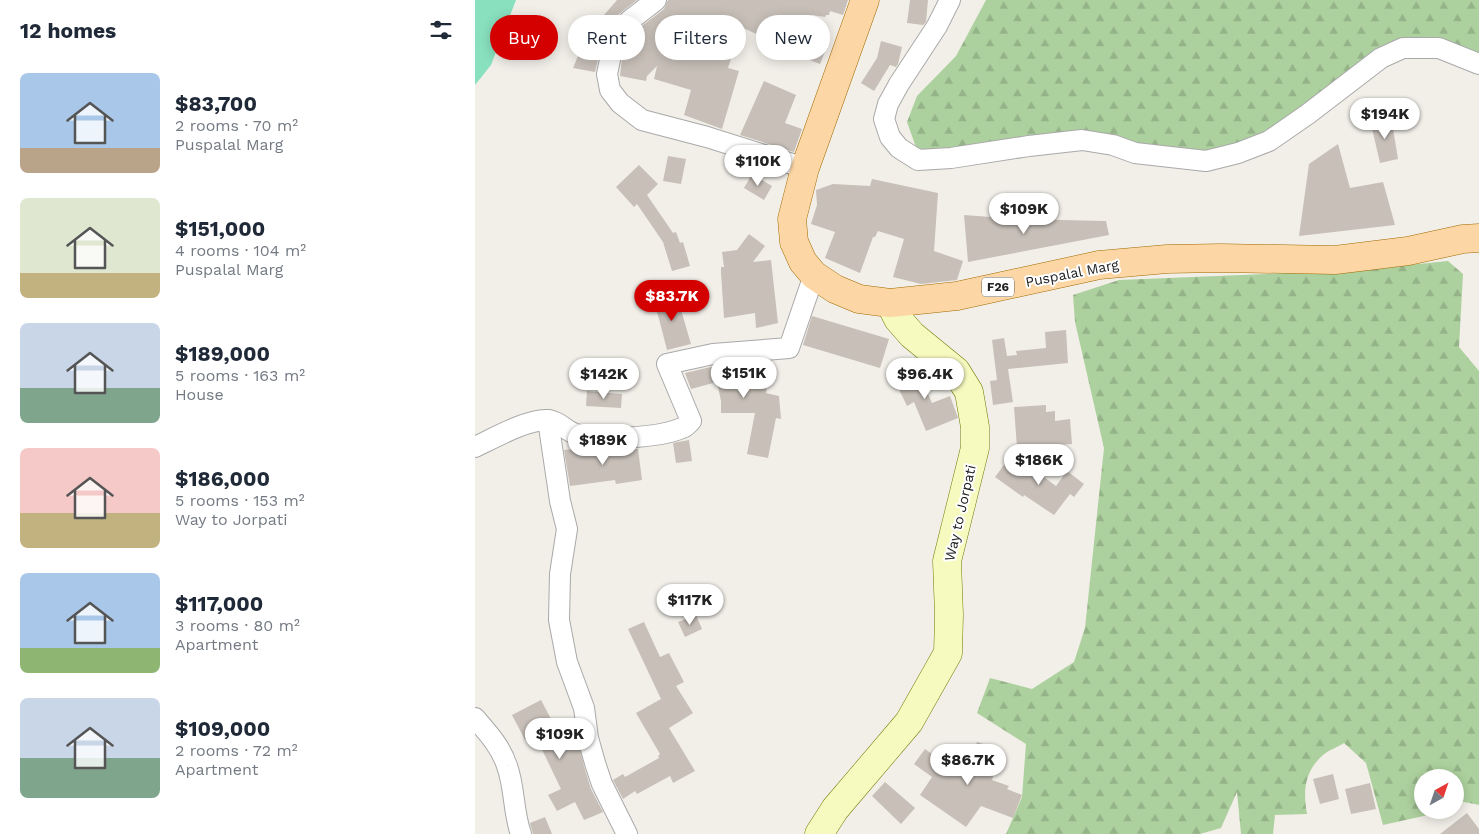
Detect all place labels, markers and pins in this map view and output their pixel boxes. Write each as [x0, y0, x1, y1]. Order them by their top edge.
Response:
pin: $194K [1350, 98, 1420, 140]
pin: $110K [723, 144, 793, 187]
pin: $109K [989, 192, 1059, 235]
pin: $83.7K [631, 280, 713, 322]
pin: $151K [709, 356, 779, 399]
pin: $142K [569, 358, 639, 400]
pin: $96.4K [884, 358, 966, 400]
pin: $189K [568, 424, 638, 466]
pin: $186K [1004, 444, 1074, 486]
pin: $117K [655, 584, 725, 626]
pin: $109K [525, 718, 595, 760]
pin: $86.7K [927, 744, 1009, 786]

